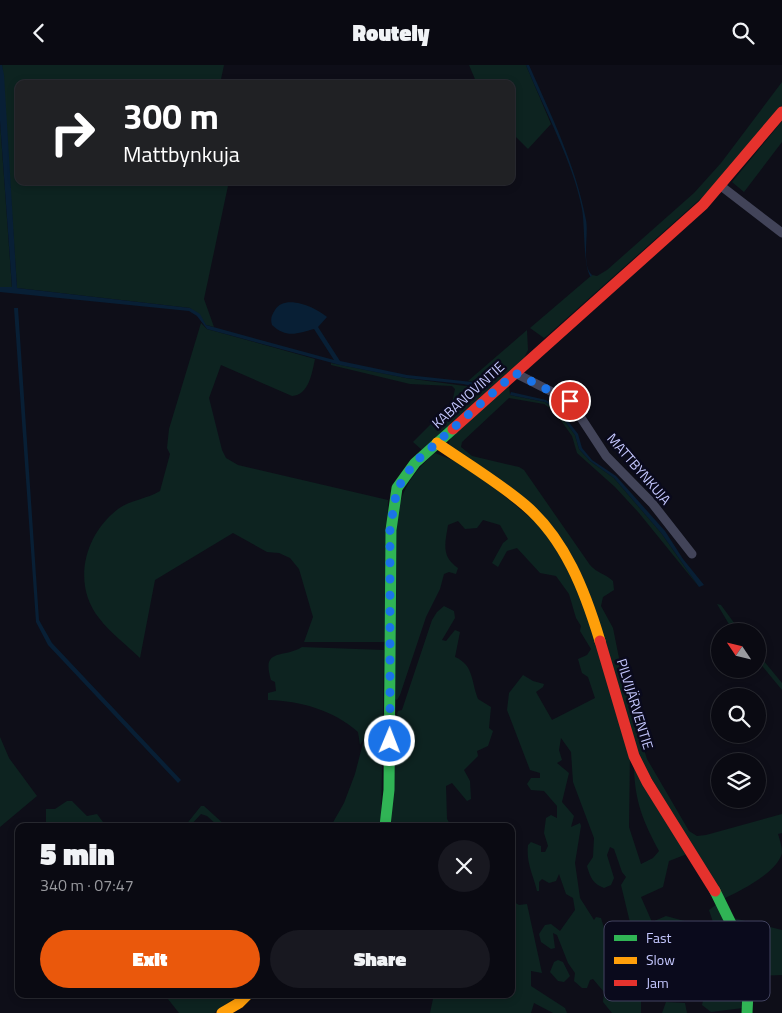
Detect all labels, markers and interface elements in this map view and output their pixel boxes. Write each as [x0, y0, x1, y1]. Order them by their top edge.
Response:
text: Routely [352, 16, 430, 50]
icon: back [25, 19, 53, 47]
icon: search [729, 19, 757, 47]
text: 300 m [123, 89, 219, 143]
icon: right [40, 100, 105, 165]
text: Mattbynkuja [123, 137, 240, 171]
street label: KABANOVINTIE [427, 356, 509, 433]
pin [549, 380, 591, 422]
icon: arrive [556, 387, 584, 415]
street label: MATTBYNKUJA [602, 428, 677, 509]
north arrow [711, 623, 766, 677]
map controls [711, 623, 766, 808]
street label: PILVIJÄRVENTIE [612, 656, 659, 752]
button: search [711, 688, 766, 743]
position arrow [363, 714, 415, 766]
button: layers [711, 753, 766, 808]
text: 5 min [40, 831, 115, 877]
button: close [438, 840, 490, 892]
text: 340 m · 07:47 [40, 873, 134, 897]
legend [604, 921, 770, 1001]
text: Fast [646, 927, 671, 948]
button: Exit [40, 930, 260, 988]
button: Share [270, 930, 490, 988]
text: Slow [646, 949, 675, 970]
text: Jam [646, 972, 669, 993]

